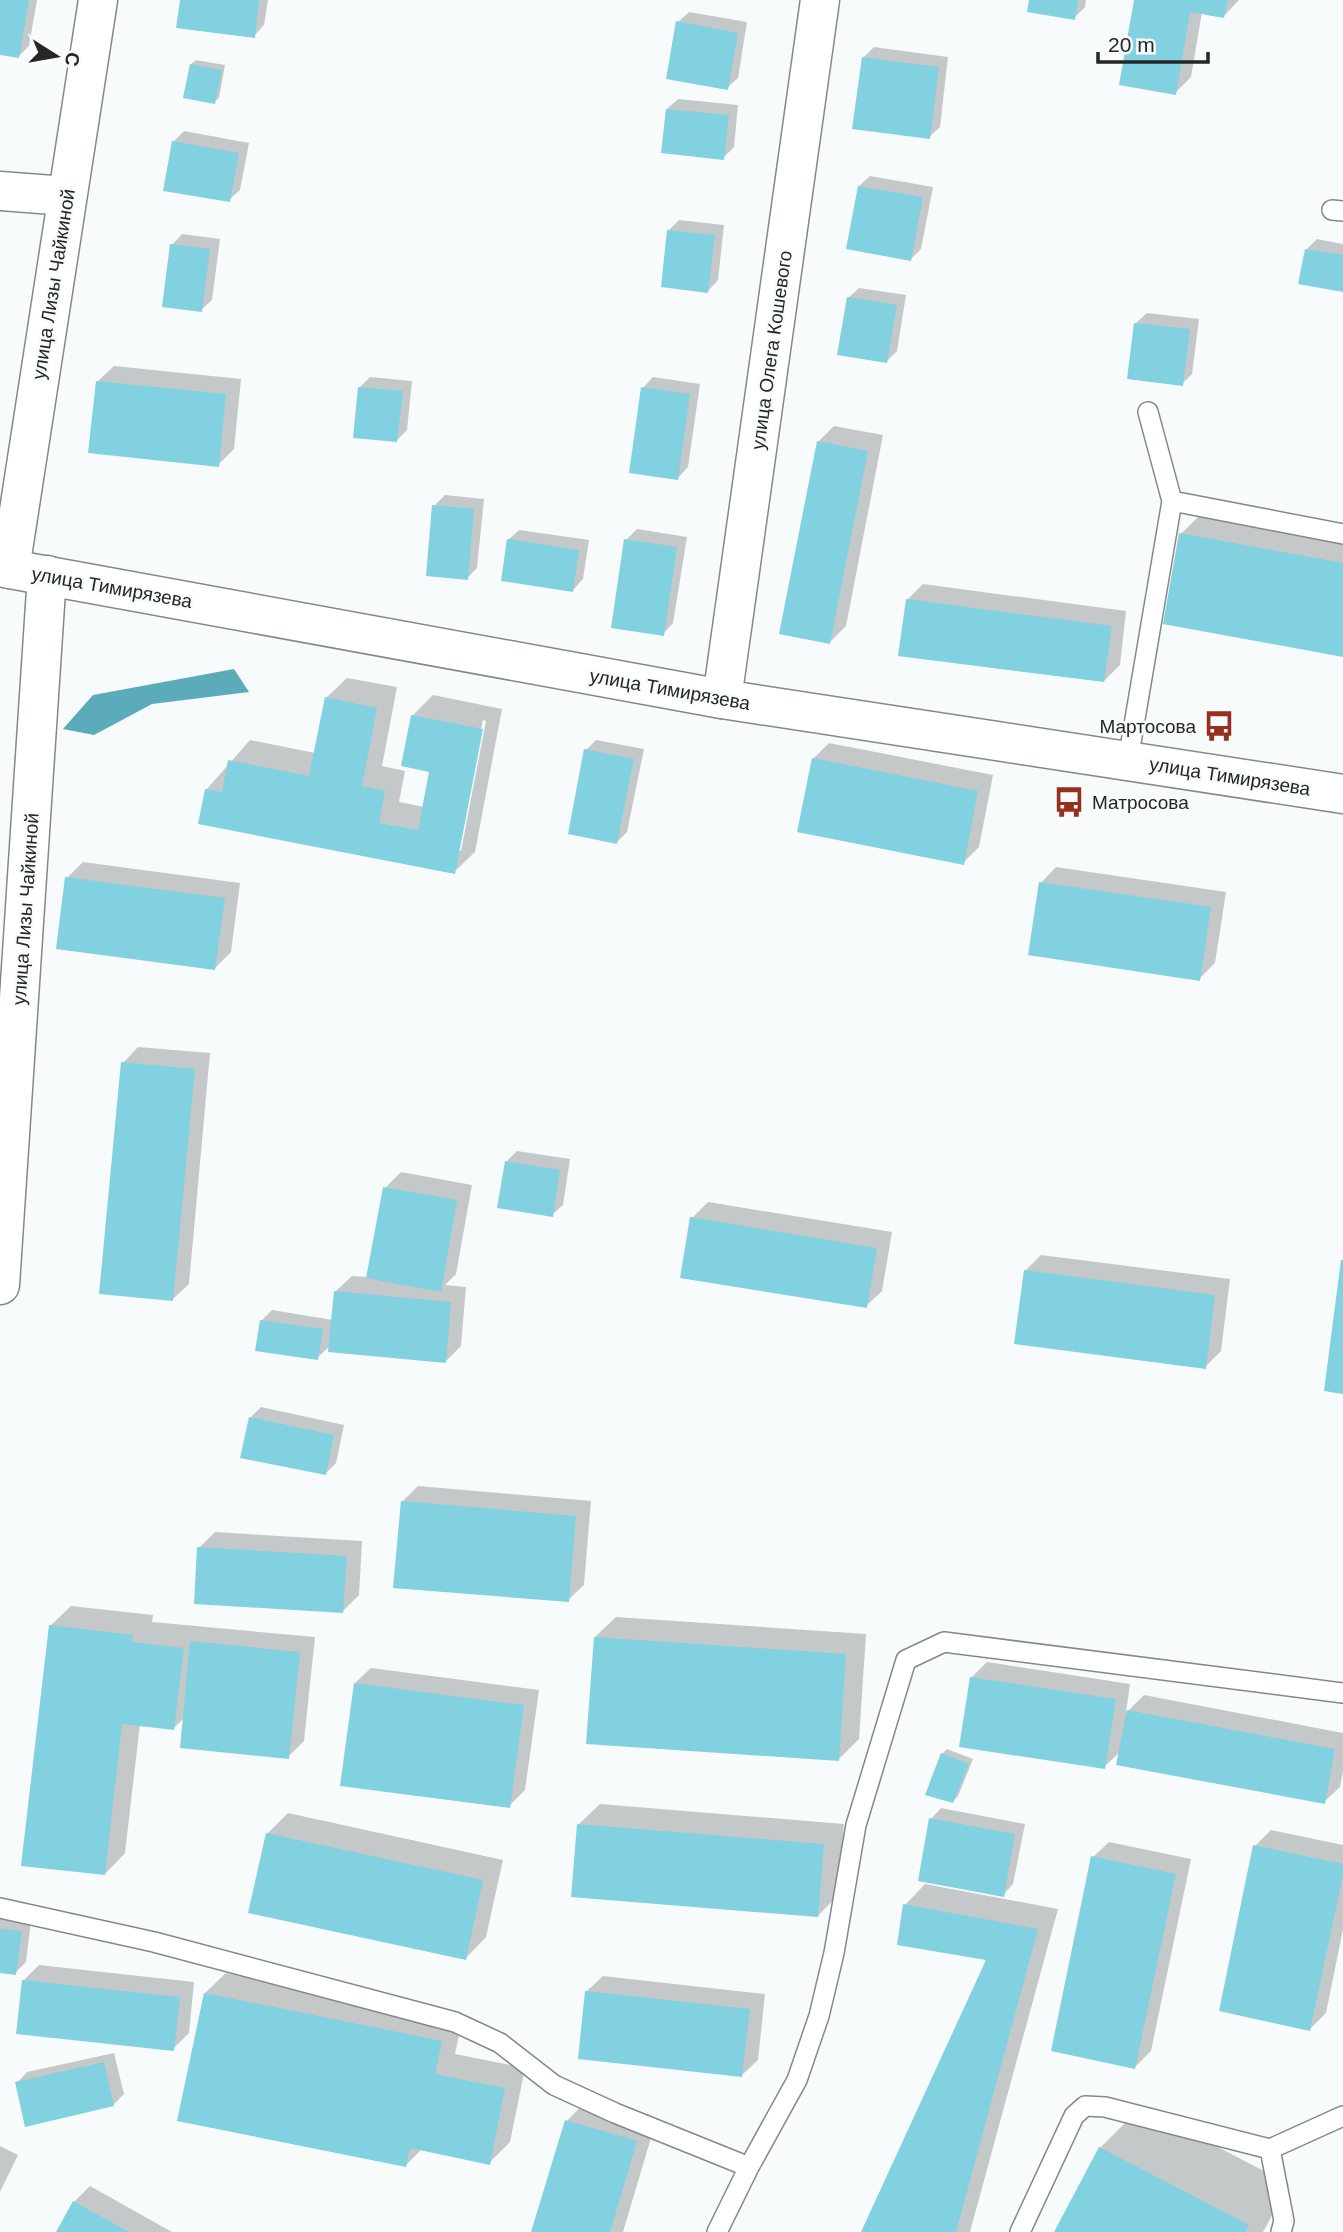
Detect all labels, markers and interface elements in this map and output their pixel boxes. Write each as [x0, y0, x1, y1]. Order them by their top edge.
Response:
north arrow [21, 21, 91, 91]
scale bar [1098, 21, 1208, 65]
text: 20 m [1108, 33, 1155, 56]
text: С [61, 50, 84, 68]
street label: улица Лизы Чайкиной [28, 187, 79, 381]
street label: улица Олега Кошевого [747, 249, 796, 451]
street label: улица Тимирязева [30, 563, 194, 612]
street label: улица Тимирязева [588, 665, 752, 714]
bus stop icon: Мартосова [1202, 709, 1236, 743]
place label: Мартосова [1099, 716, 1196, 737]
street label: улица Тимирязева [1148, 753, 1312, 800]
bus stop icon: Матросова [1052, 785, 1086, 819]
place label: Матросова [1092, 792, 1189, 813]
street label: улица Лизы Чайкиной [8, 812, 43, 1006]

